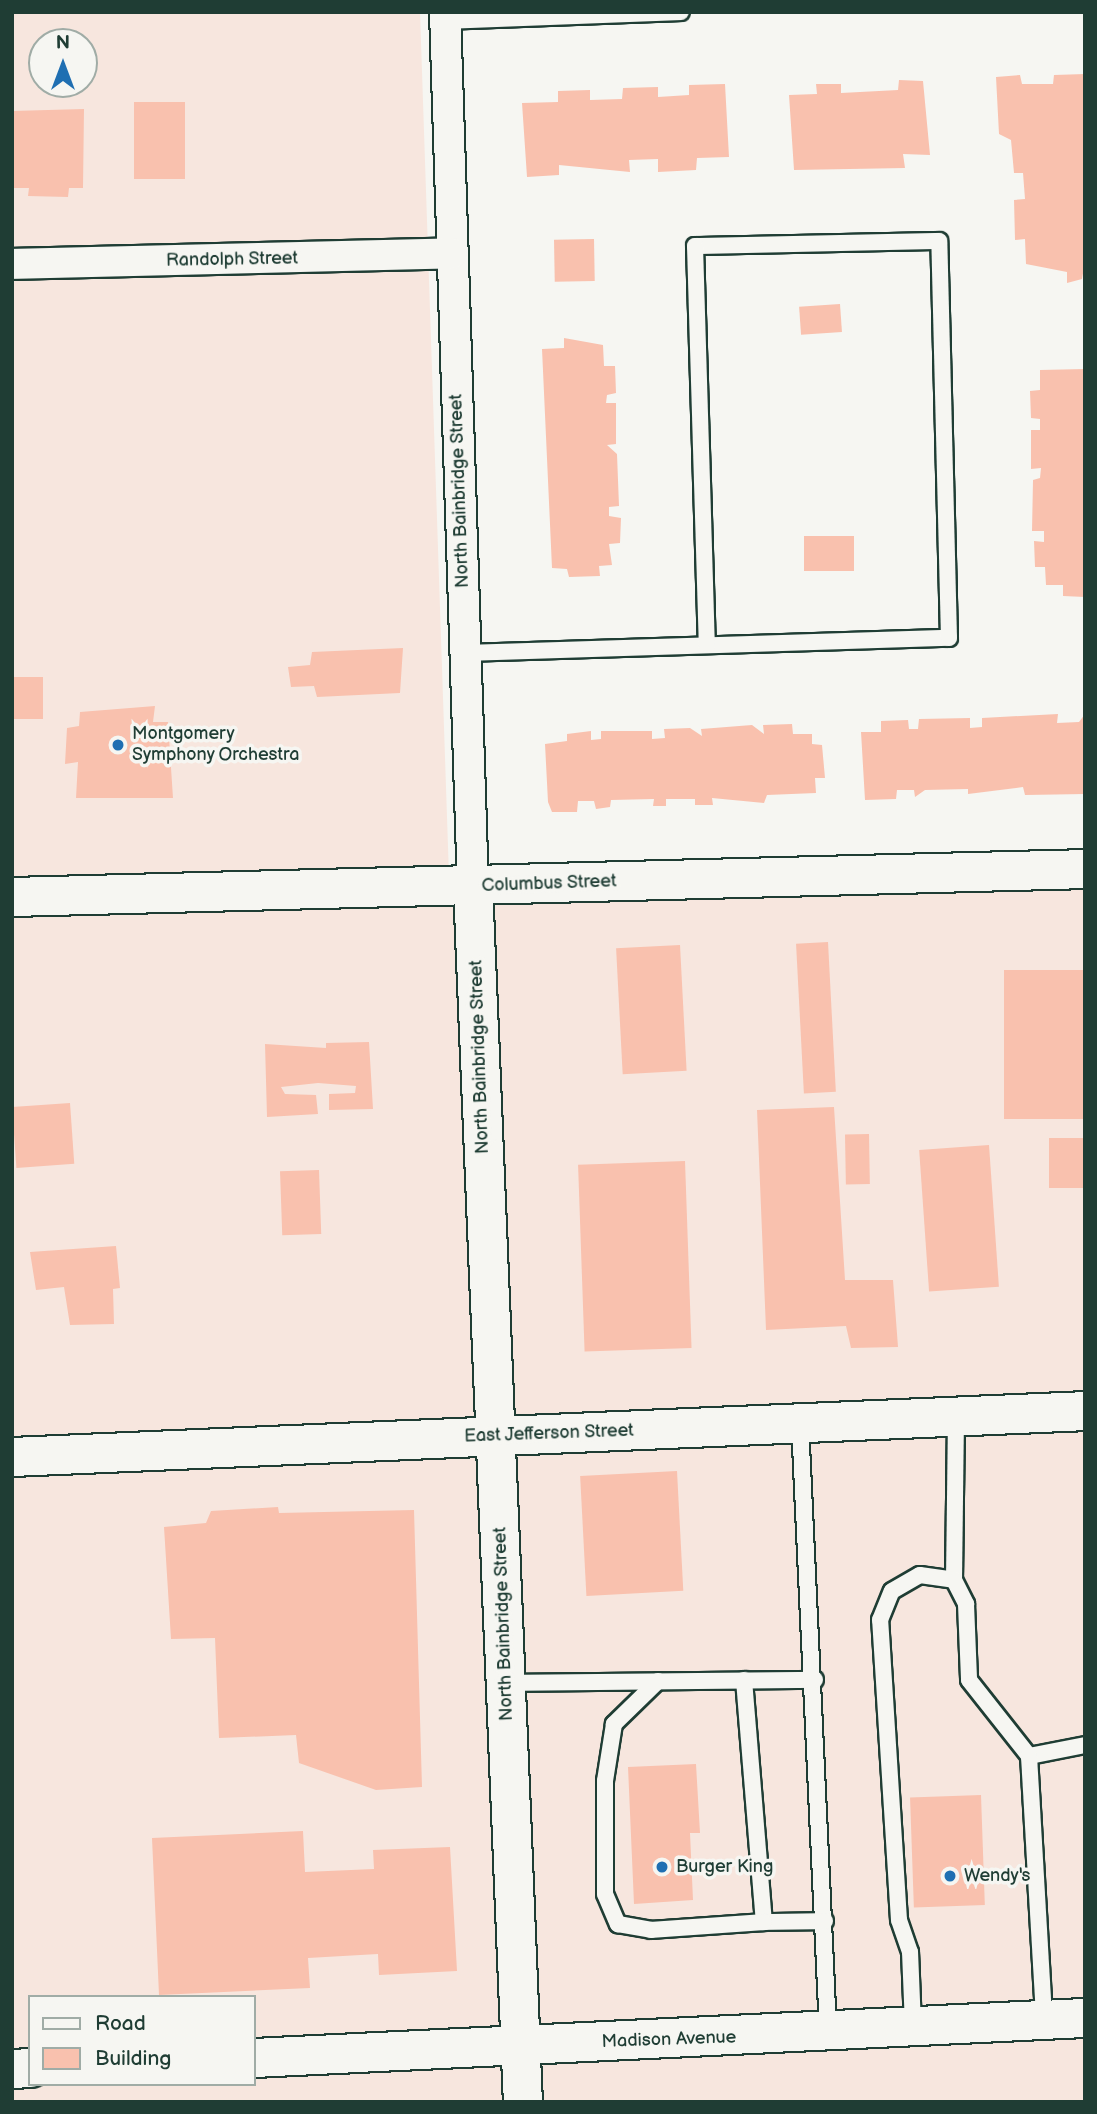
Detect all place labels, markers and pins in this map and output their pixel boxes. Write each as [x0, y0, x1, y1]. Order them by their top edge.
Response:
place label: Montgomery Symphony Orchestra [132, 724, 300, 766]
marker: Montgomery Symphony Orchestra [110, 737, 126, 753]
place label: Burger King [676, 1856, 773, 1878]
marker: Burger King [654, 1859, 670, 1875]
place label: Wendy's [964, 1865, 1030, 1887]
marker: Wendy's [942, 1868, 958, 1884]

